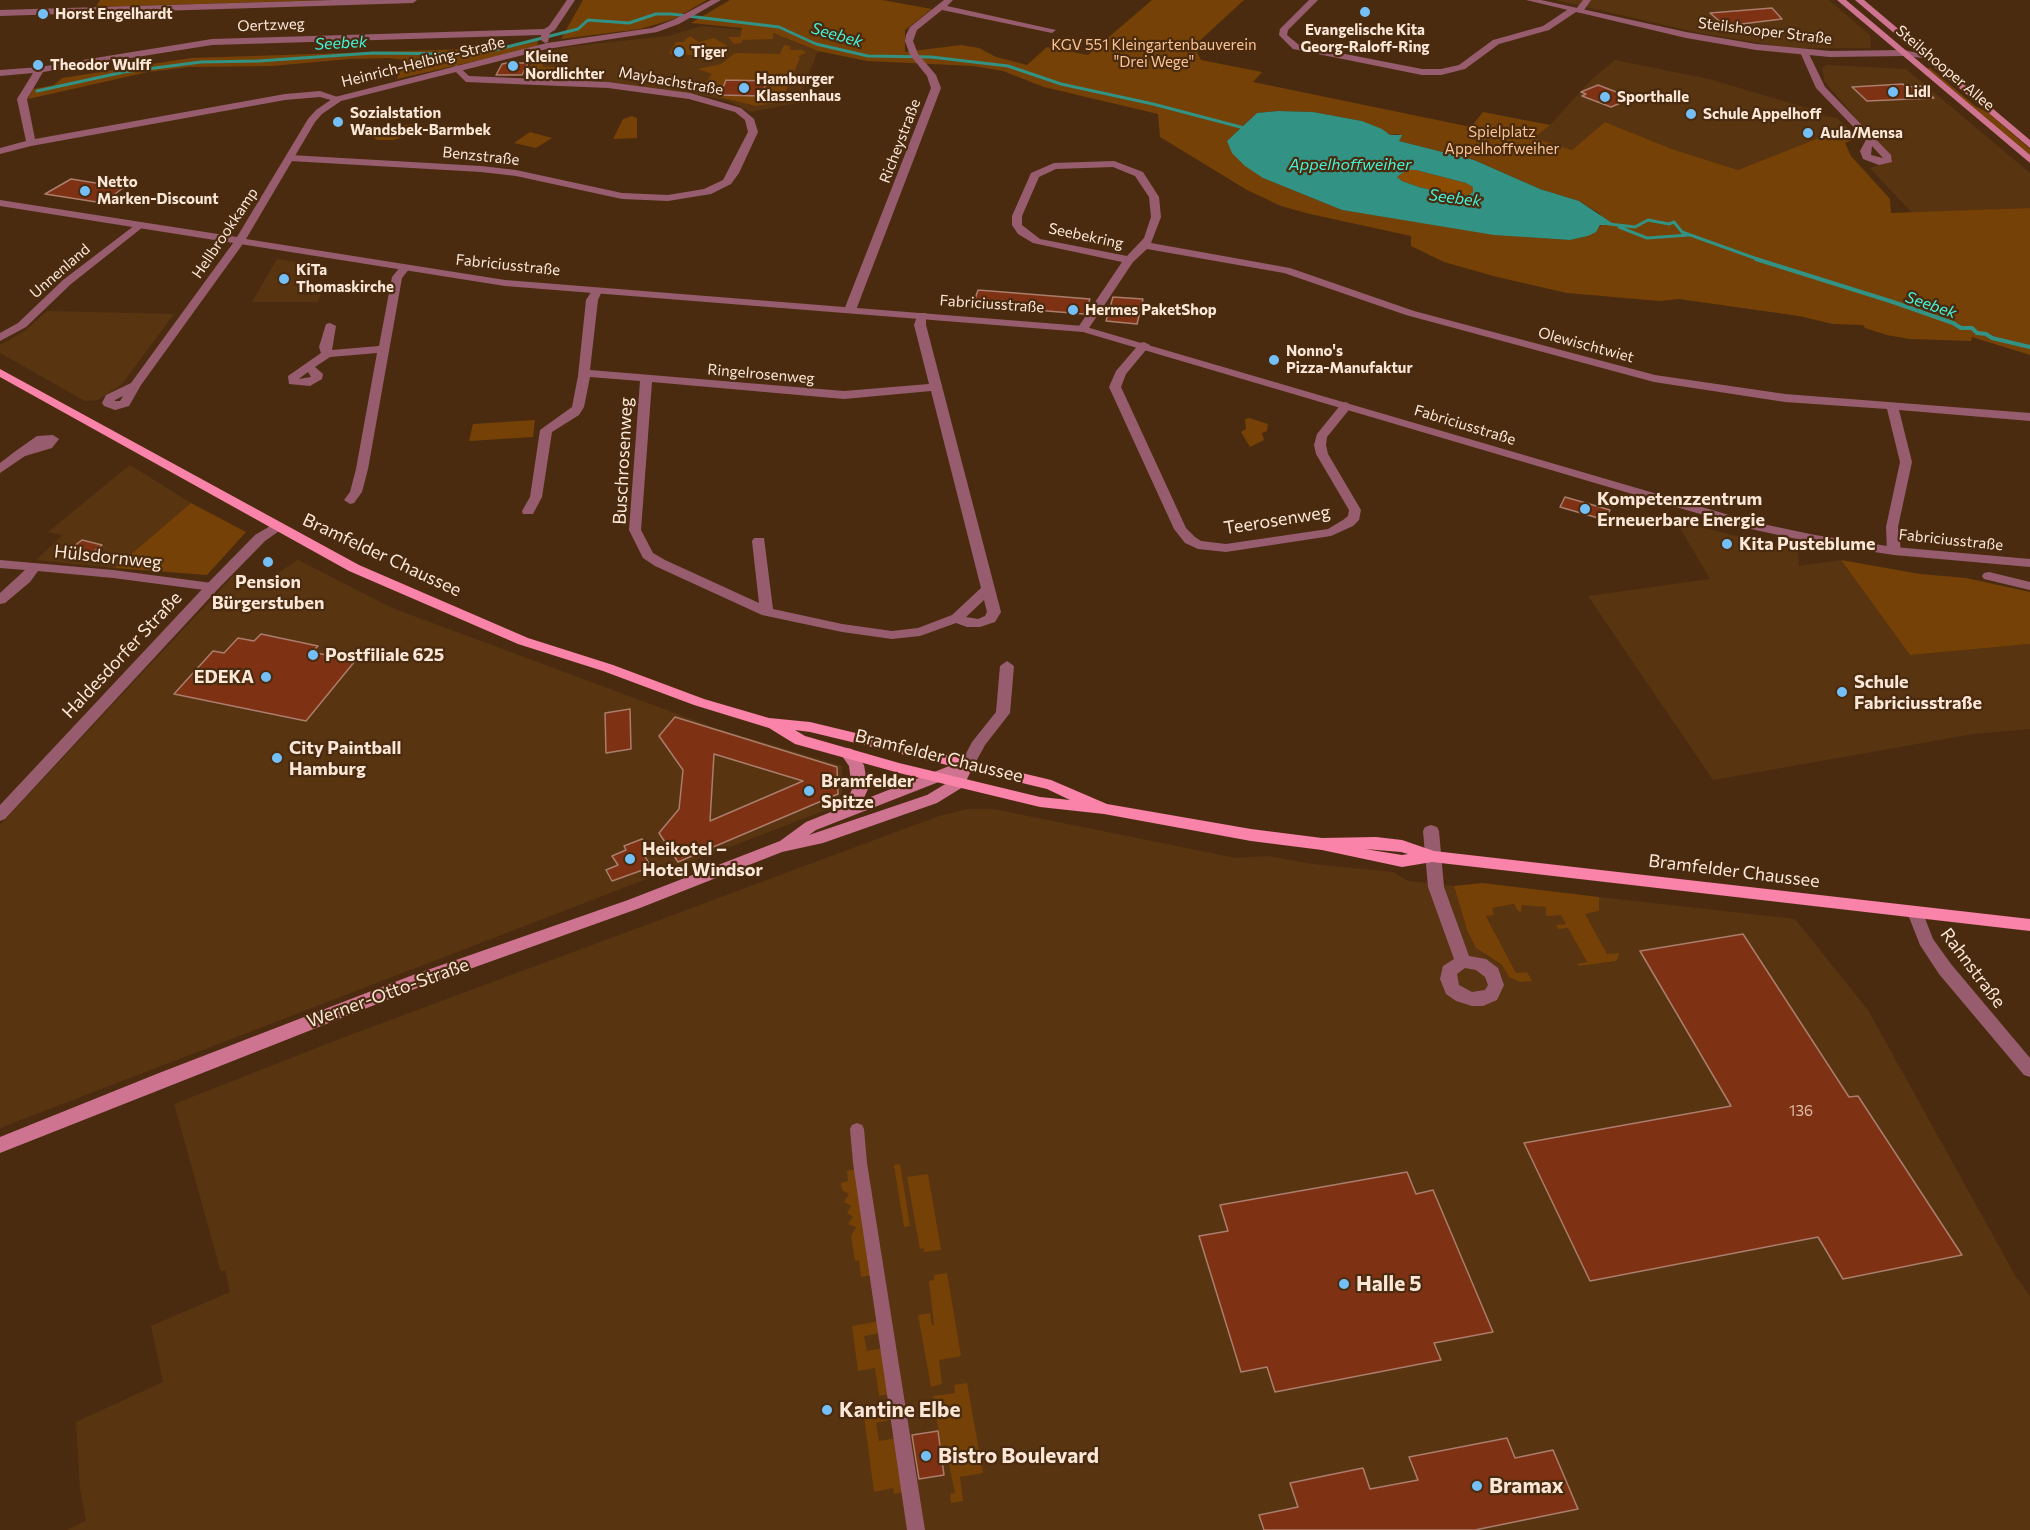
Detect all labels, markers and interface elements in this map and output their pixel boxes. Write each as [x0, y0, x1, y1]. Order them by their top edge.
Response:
place label: Horst Engelhardt [55, 5, 173, 23]
marker: Evangelische Kita Georg-Raloff-Ring [1358, 5, 1372, 19]
marker: Horst Engelhardt [36, 7, 50, 21]
street label: Steilshooper Straße [1697, 14, 1833, 48]
street label: Oertzweg [237, 15, 305, 35]
water label: Seebek [809, 18, 865, 52]
place label: Evangelische Kita Georg-Raloff-Ring [1300, 21, 1430, 56]
street label: Steilshooper Allee [1892, 22, 1998, 114]
water label: Seebek [314, 32, 368, 54]
street label: Heinrich-Helbing-Straße [339, 33, 507, 91]
park label: KGV 551 Kleingartenbauverein "Drei Wege" [1051, 36, 1257, 71]
place label: Tiger [691, 43, 727, 61]
marker: Tiger [672, 45, 686, 59]
place label: Kleine Nordlichter [525, 48, 605, 83]
place label: Theodor Wulff [50, 56, 151, 74]
marker: Theodor Wulff [31, 58, 45, 72]
marker: Kleine Nordlichter [506, 59, 520, 73]
street label: Maybachstraße [617, 63, 725, 99]
place label: Hamburger Klassenhaus [756, 70, 841, 105]
marker: Hamburger Klassenhaus [737, 81, 751, 95]
place label: Lidl [1905, 83, 1931, 101]
marker: Lidl [1886, 85, 1900, 99]
place label: Sporthalle [1617, 88, 1689, 106]
marker: Sporthalle [1598, 90, 1612, 104]
street label: Richeystraße [876, 96, 924, 186]
place label: Sozialstation Wandsbek-Barmbek [350, 104, 491, 139]
place label: Schule Appelhoff [1703, 105, 1821, 123]
marker: Schule Appelhoff [1684, 107, 1698, 121]
marker: Sozialstation Wandsbek-Barmbek [331, 115, 345, 129]
park label: Spielplatz Appelhoffweiher [1445, 123, 1559, 158]
place label: Aula/Mensa [1820, 124, 1903, 142]
marker: Aula/Mensa [1801, 126, 1815, 140]
street label: Benzstraße [442, 143, 520, 169]
water label: Appelhoffweiher [1289, 155, 1411, 175]
place label: Netto Marken-Discount [97, 173, 219, 208]
marker: Netto Marken-Discount [78, 184, 92, 198]
street label: Hellbrookkamp [188, 184, 262, 282]
water label: Seebek [1428, 185, 1482, 211]
street label: Seebekring [1047, 219, 1125, 253]
street label: Unnenland [26, 240, 94, 302]
street label: Fabriciusstraße [455, 251, 561, 279]
place label: KiTa Thomaskirche [296, 261, 394, 296]
marker: KiTa Thomaskirche [277, 272, 291, 286]
water label: Seebek [1903, 287, 1959, 323]
street label: Fabriciusstraße [939, 291, 1045, 317]
place label: Hermes PaketShop [1085, 301, 1217, 319]
marker: Hermes PaketShop [1066, 303, 1080, 317]
street label: Olewischtwiet [1536, 324, 1636, 366]
place label: Nonno's Pizza-Manufaktur [1286, 342, 1413, 377]
marker: Nonno's Pizza-Manufaktur [1267, 353, 1281, 367]
street label: Ringelrosenweg [707, 360, 815, 388]
street label: Buschrosenweg [609, 397, 637, 525]
street label: Fabriciusstraße [1412, 401, 1518, 449]
place label: Kompetenzzentrum Erneuerbare Energie [1597, 488, 1765, 530]
street label: Teerosenweg [1222, 501, 1332, 539]
marker: Kompetenzzentrum Erneuerbare Energie [1578, 502, 1592, 516]
street label: Bramfelder Chaussee [299, 509, 465, 601]
street label: Fabriciusstraße [1898, 526, 2004, 554]
place label: Kita Pusteblume [1739, 533, 1875, 555]
marker: Kita Pusteblume [1720, 537, 1734, 551]
street label: Hülsdornweg [53, 541, 163, 573]
marker: Pension Bürgerstuben [261, 555, 275, 569]
place label: Pension Bürgerstuben [212, 571, 324, 614]
street label: Haldesdorfer Straße [58, 587, 186, 723]
place label: Postfiliale 625 [325, 644, 444, 666]
marker: Postfiliale 625 [306, 648, 320, 662]
place label: EDEKA [194, 666, 254, 688]
marker: EDEKA [259, 670, 273, 684]
place label: Schule Fabriciusstraße [1854, 671, 1982, 714]
marker: Schule Fabriciusstraße [1835, 685, 1849, 699]
street label: Bramfelder Chaussee [853, 725, 1025, 787]
place label: City Paintball Hamburg [289, 737, 401, 780]
marker: City Paintball Hamburg [270, 751, 284, 765]
place label: Bramfelder Spitze [821, 770, 914, 812]
marker: Bramfelder Spitze [802, 784, 816, 798]
place label: Heikotel – Hotel Windsor [642, 838, 763, 880]
street label: Bramfelder Chaussee [1647, 850, 1821, 892]
marker: Heikotel – Hotel Windsor [623, 852, 637, 866]
street label: Rahnstraße [1936, 924, 2010, 1012]
street label: Werner-Otto-Straße [304, 954, 472, 1032]
house number: 136 [1789, 1102, 1813, 1120]
place label: Halle 5 [1356, 1271, 1422, 1297]
marker: Halle 5 [1337, 1277, 1351, 1291]
place label: Kantine Elbe [839, 1397, 961, 1423]
marker: Kantine Elbe [820, 1403, 834, 1417]
place label: Bistro Boulevard [938, 1443, 1099, 1469]
marker: Bistro Boulevard [919, 1449, 933, 1463]
place label: Bramax [1489, 1473, 1564, 1499]
marker: Bramax [1470, 1479, 1484, 1493]

